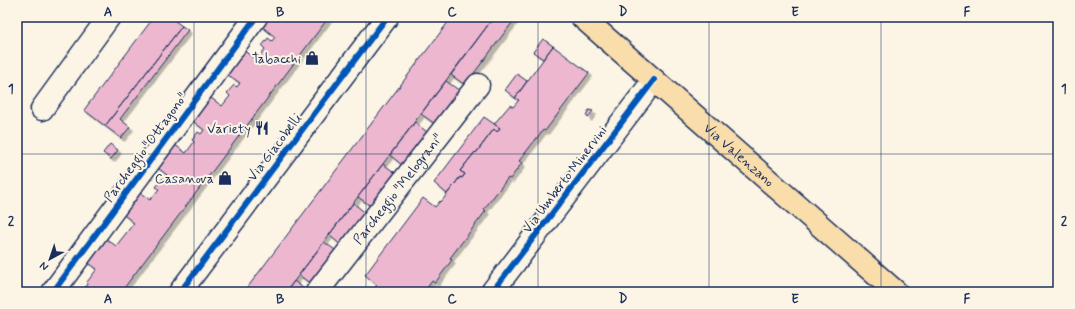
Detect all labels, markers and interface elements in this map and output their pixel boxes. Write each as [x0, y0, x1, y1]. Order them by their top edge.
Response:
text: A [104, 4, 112, 21]
text: B [276, 4, 285, 21]
text: C [447, 4, 457, 21]
text: D [619, 4, 628, 21]
text: E [791, 4, 799, 21]
text: F [964, 4, 971, 21]
place label: Tabacchi [252, 50, 301, 68]
shop icon: Tabacchi [304, 50, 320, 66]
text: 1 [8, 81, 14, 98]
text: 1 [1061, 81, 1067, 98]
street label: Parcheggio "Ottagono" [100, 89, 193, 207]
street label: Via Giacobelli [243, 110, 306, 185]
place label: Variety [207, 120, 251, 138]
restaurant icon: Variety [254, 120, 270, 136]
street label: Via Valenzano [699, 120, 778, 191]
street label: Via Umberto Minervini [518, 122, 611, 237]
street label: Parcheggio "Melograni" [349, 130, 447, 248]
place label: Casanova [155, 170, 214, 188]
shop icon: Casanova [217, 170, 233, 186]
text: 2 [8, 213, 15, 230]
text: 2 [1061, 213, 1068, 230]
north arrow [30, 239, 70, 279]
text: N [37, 258, 52, 274]
text: A [104, 291, 112, 308]
text: B [276, 291, 285, 308]
text: C [447, 291, 457, 308]
text: D [619, 291, 628, 308]
text: E [791, 291, 799, 308]
text: F [964, 291, 971, 308]

